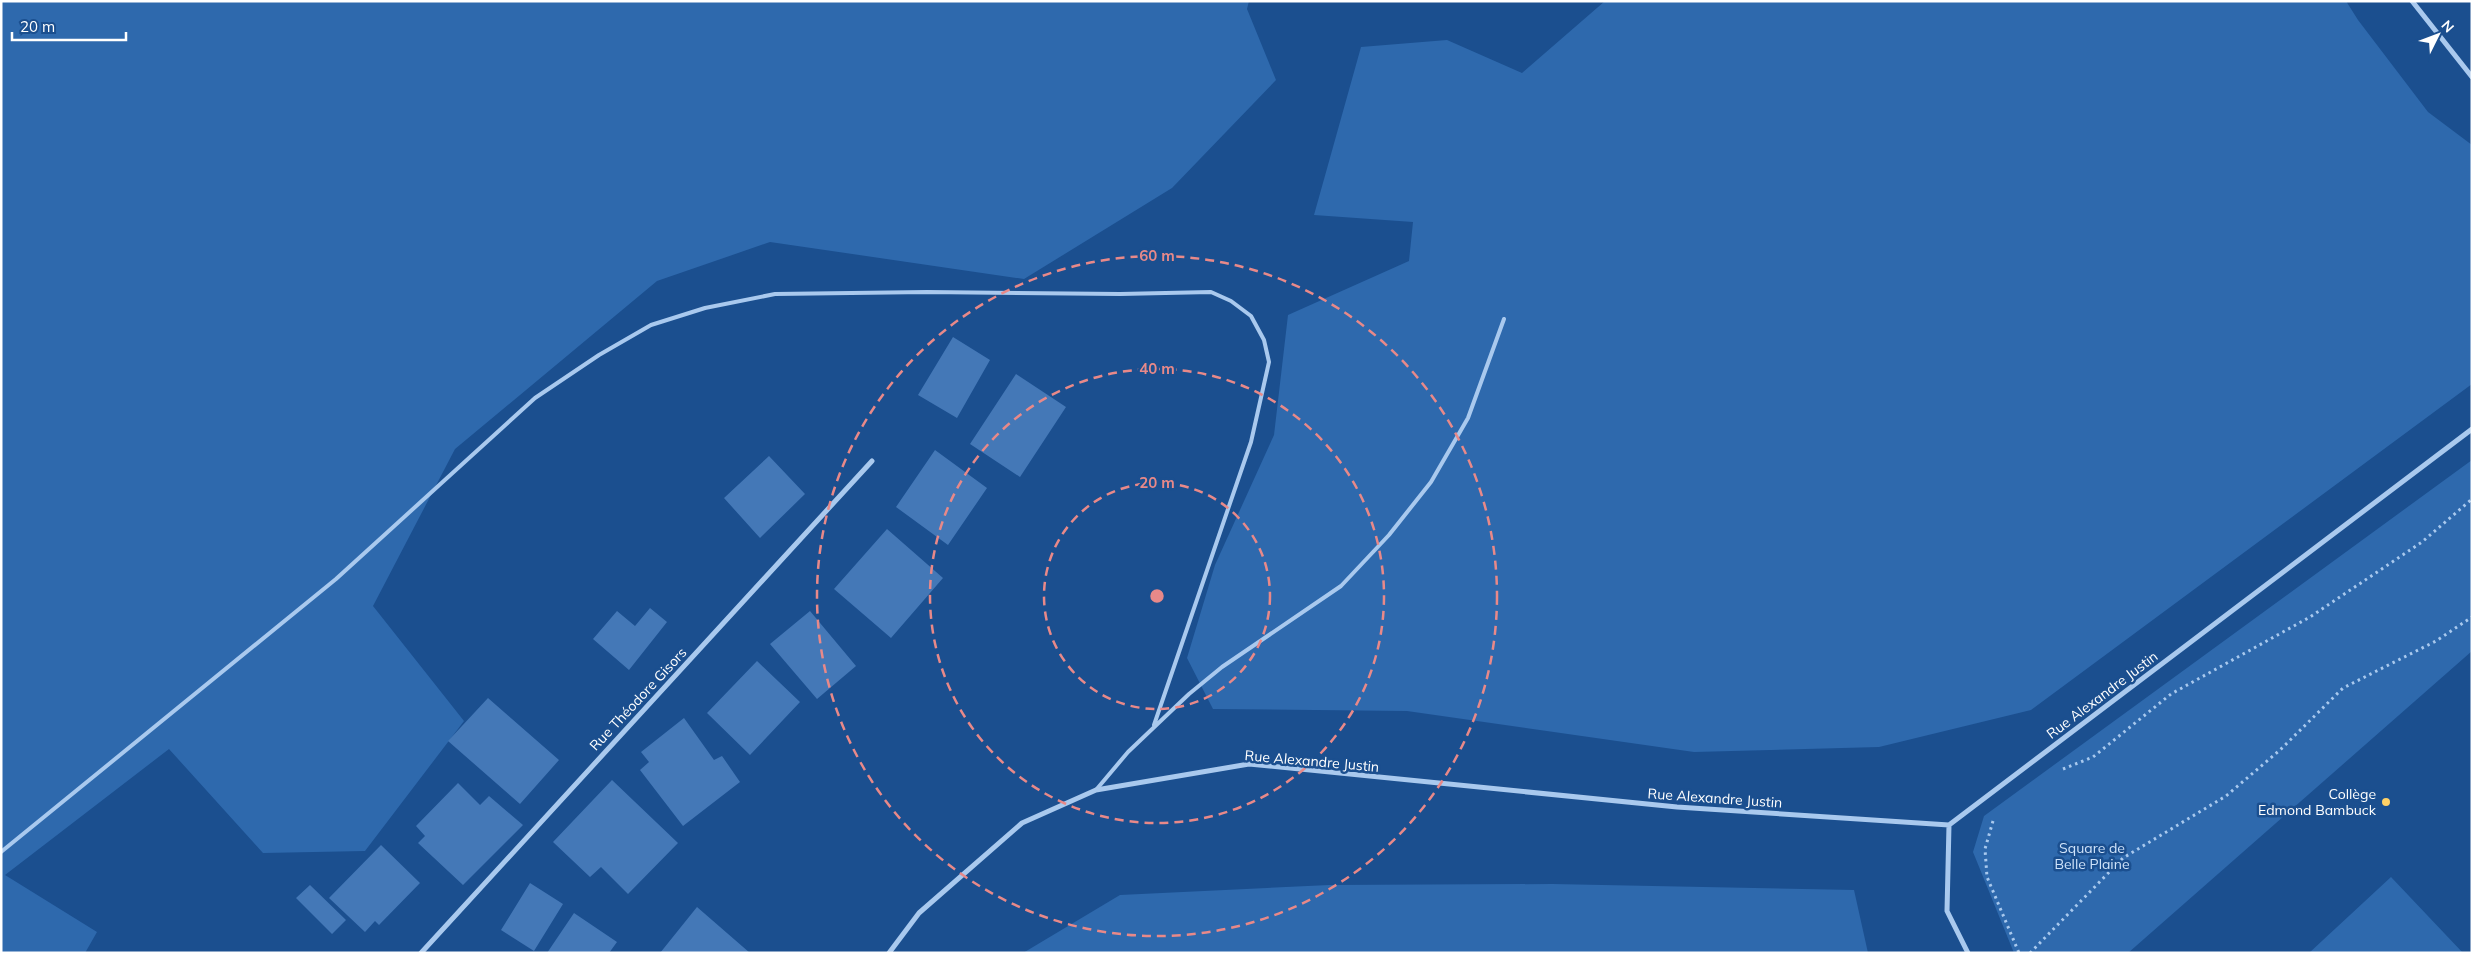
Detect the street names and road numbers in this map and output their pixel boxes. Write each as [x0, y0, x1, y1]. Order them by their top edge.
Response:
street label: Rue Théodore Gisors [586, 644, 690, 754]
street label: Rue Alexandre Justin [2043, 647, 2161, 743]
street label: Rue Alexandre Justin [1244, 746, 1380, 776]
street label: Rue Alexandre Justin [1647, 784, 1783, 812]

